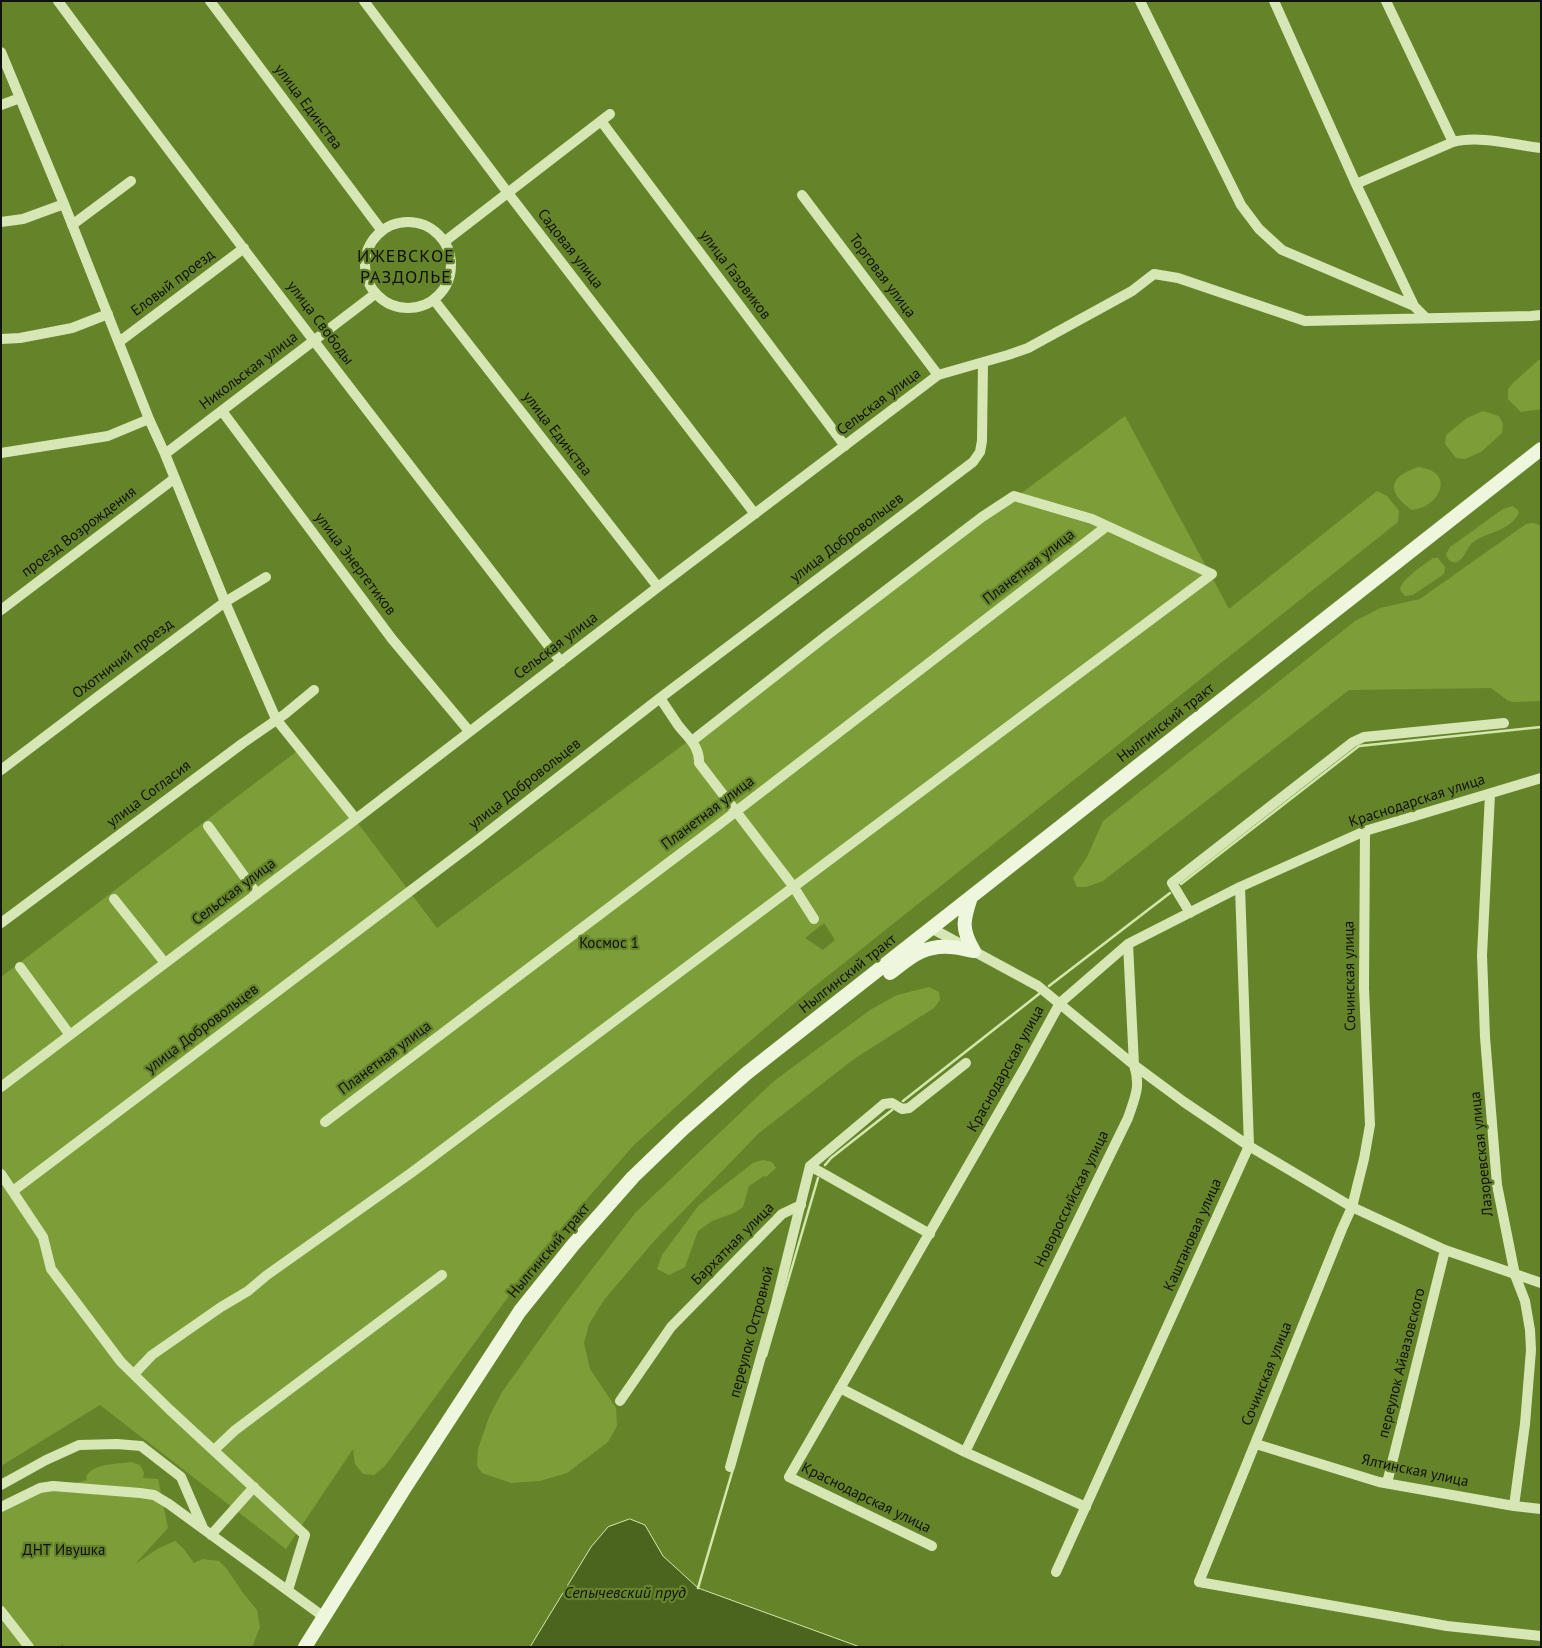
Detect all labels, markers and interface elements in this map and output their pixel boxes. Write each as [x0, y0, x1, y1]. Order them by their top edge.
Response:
street label: улица Единства [270, 61, 346, 153]
street label: Садовая улица [533, 205, 607, 293]
street label: улица Газовиков [695, 227, 775, 323]
street label: Торговая улица [845, 231, 919, 321]
street label: Еловый проезд [128, 246, 218, 320]
district label: ИЖЕВСКОЕ РАЗДОЛЬЕ [356, 246, 456, 288]
street label: улица Свободы [283, 278, 357, 368]
street label: Никольская улица [196, 328, 302, 414]
street label: Сельская улица [834, 365, 924, 439]
street label: улица Единства [518, 388, 596, 480]
street label: проезд Возрождения [18, 483, 140, 581]
street label: улица Добровольцев [787, 489, 907, 587]
street label: улица Энергетиков [310, 509, 400, 619]
street label: Планетная улица [980, 526, 1078, 608]
street label: Сельская улица [511, 609, 601, 683]
street label: Охотничий проезд [69, 615, 177, 703]
street label: Нылгинский тракт [1114, 679, 1218, 767]
street label: улица Добровольцев [465, 735, 585, 833]
street label: улица Согласия [103, 757, 195, 831]
street label: Краснодарская улица [1347, 771, 1487, 831]
street label: Планетная улица [658, 772, 758, 854]
street label: Сельская улица [189, 855, 279, 929]
street label: Сочинская улица [1340, 921, 1360, 1031]
street label: Нылгинский тракт [796, 930, 900, 1018]
park label: Космос 1 [579, 935, 639, 953]
street label: улица Добровольцев [142, 980, 262, 1078]
street label: Краснодарская улица [964, 1003, 1048, 1135]
street label: Планетная улица [335, 1017, 435, 1099]
street label: Лазоревская улица [1466, 1091, 1498, 1217]
street label: Новороссийская улица [1031, 1128, 1113, 1270]
street label: Каштановая улица [1160, 1176, 1226, 1294]
street label: Бархатная улица [688, 1199, 778, 1289]
street label: Нылгинский тракт [504, 1200, 594, 1302]
street label: переулок Островной [726, 1264, 778, 1400]
street label: переулок Айвазовского [1375, 1286, 1429, 1440]
street label: Сочинская улица [1238, 1319, 1296, 1429]
street label: Ялтинская улица [1360, 1451, 1470, 1491]
street label: Краснодарская улица [798, 1459, 934, 1537]
park label: ДНТ Ивушка [23, 1542, 105, 1560]
water label: Сепычевский пруд [564, 1583, 686, 1603]

